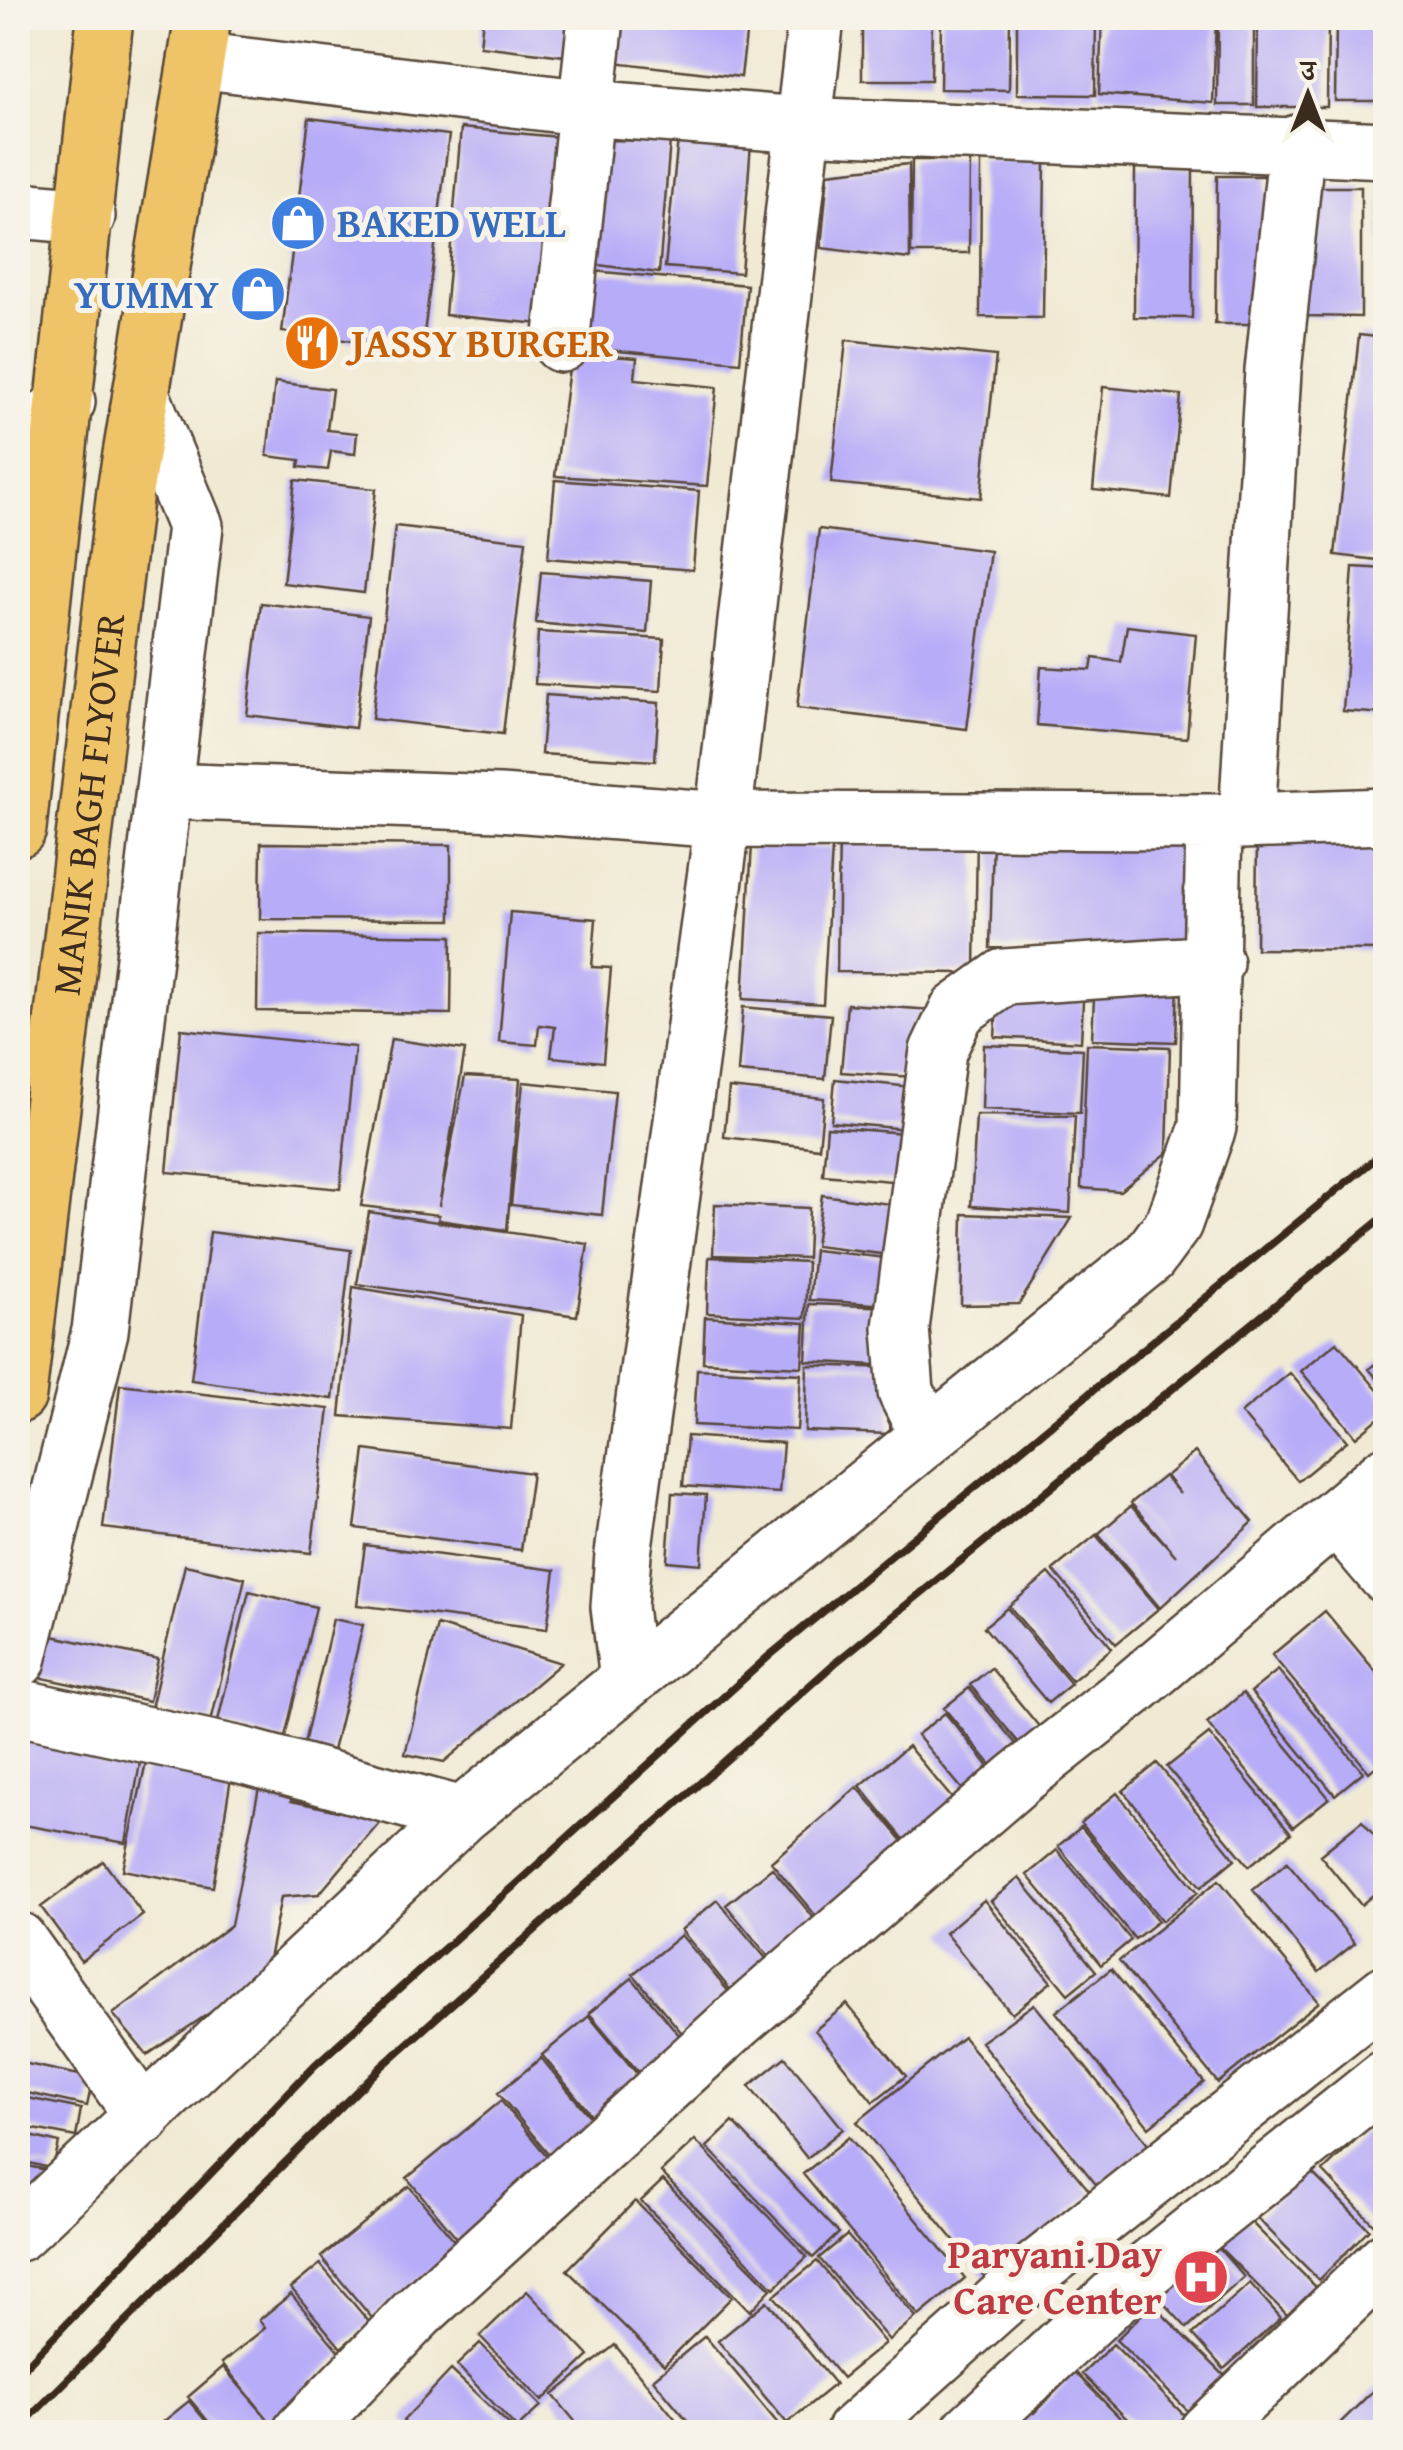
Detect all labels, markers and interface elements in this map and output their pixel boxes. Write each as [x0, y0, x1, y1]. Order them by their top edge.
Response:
north arrow [1258, 45, 1358, 145]
text: उ [1299, 49, 1317, 90]
shop icon: BAKED WELL [268, 193, 328, 253]
place label: BAKED WELL [337, 193, 566, 252]
place label: YUMMY [74, 264, 219, 323]
shop icon: YUMMY [228, 264, 288, 324]
restaurant icon: JASSY BURGER [282, 313, 342, 373]
place label: JASSY BURGER [345, 313, 613, 372]
street label: MANIK BAGH FLYOVER [36, 610, 139, 999]
place label: Paryani Day Care Center [948, 2224, 1162, 2329]
hospital icon: Paryani Day Care Center [1171, 2247, 1231, 2307]

